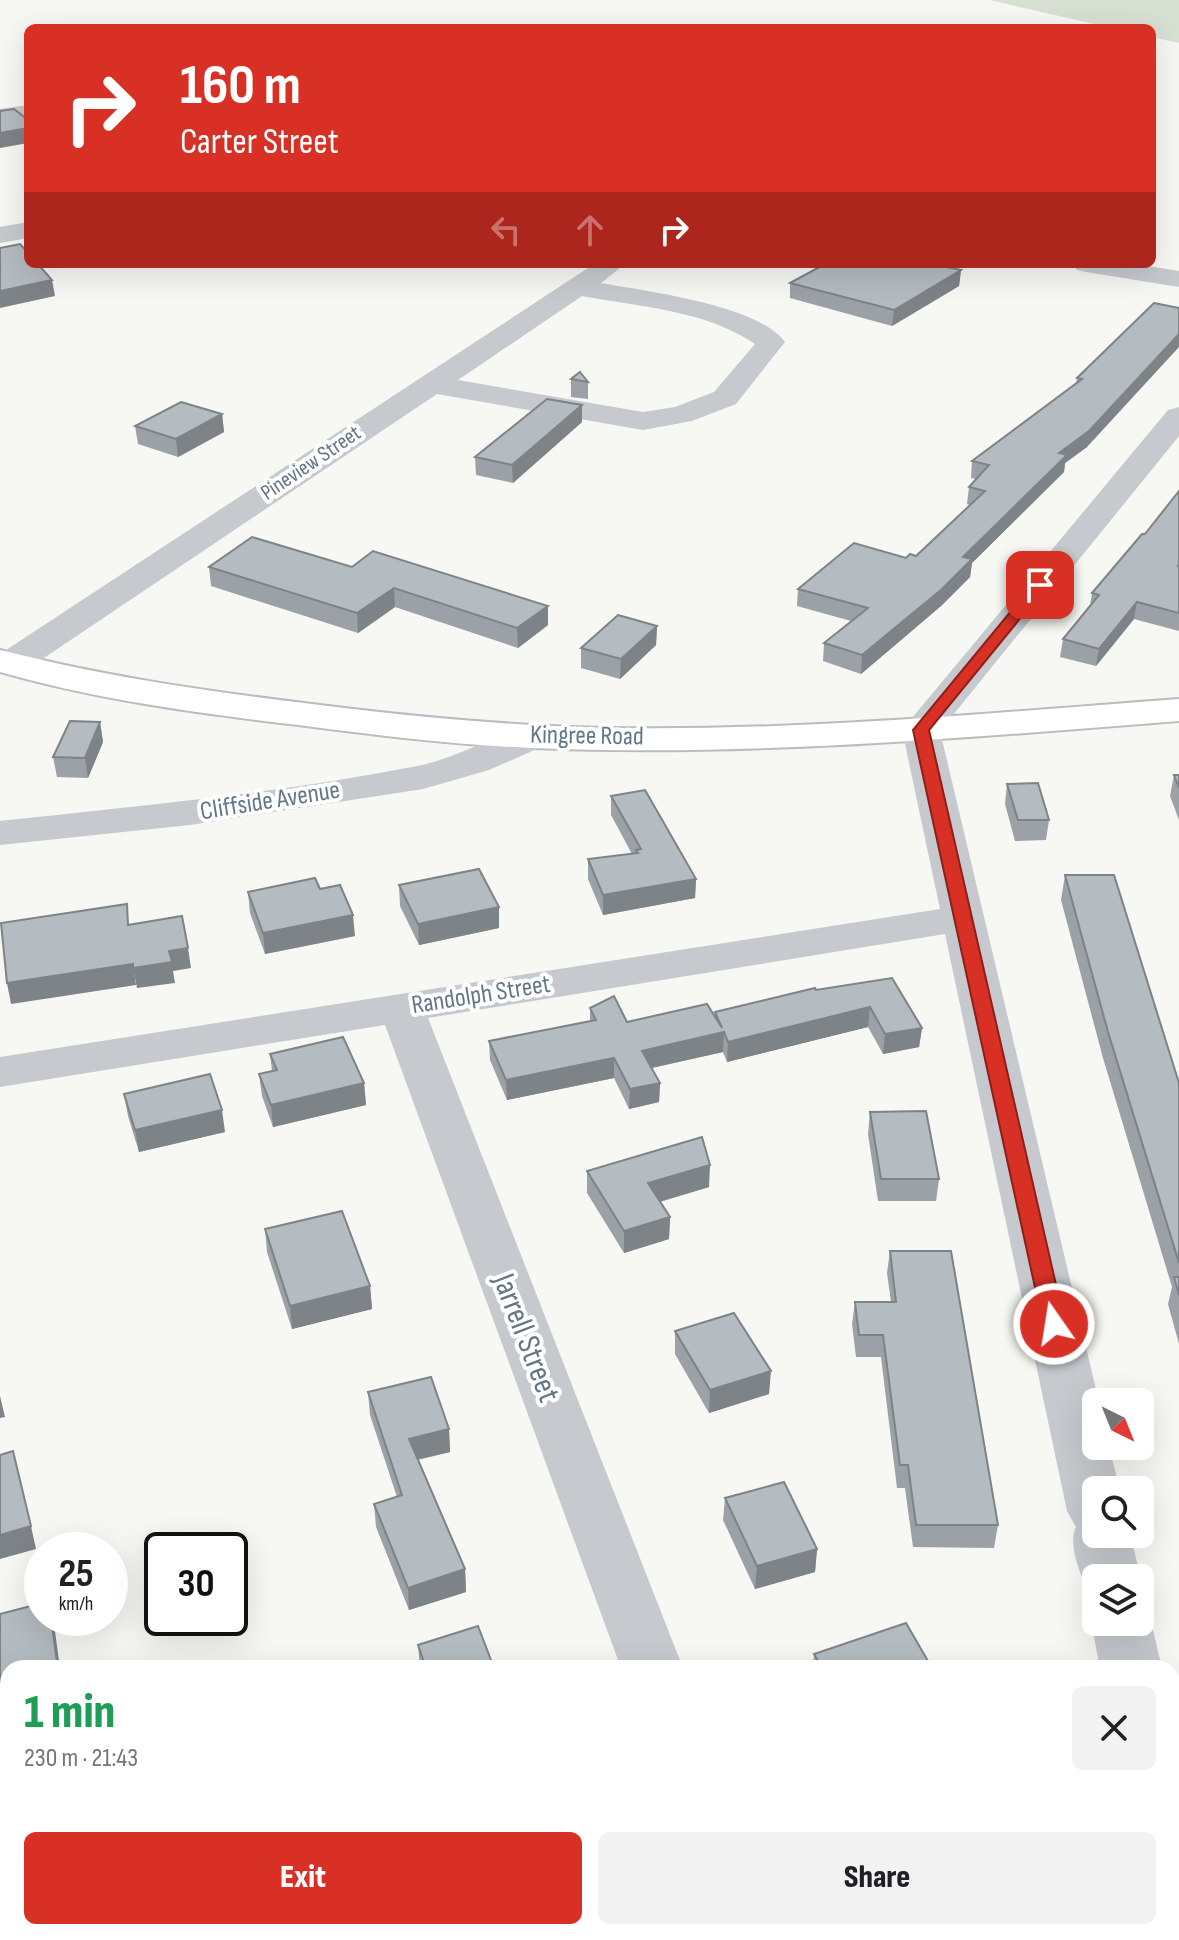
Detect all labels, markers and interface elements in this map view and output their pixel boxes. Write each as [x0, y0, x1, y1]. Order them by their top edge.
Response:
text: 160 m [180, 53, 301, 120]
icon: right [48, 56, 152, 160]
text: Carter Street [180, 121, 339, 164]
icon: left [484, 208, 528, 252]
icon: ahead [568, 208, 612, 252]
icon: right [652, 208, 696, 252]
street label: Pineview Street [256, 419, 367, 506]
pin [1006, 551, 1074, 619]
icon: arrive [1018, 563, 1062, 607]
street label: Kingree Road [530, 720, 644, 752]
street label: Cliffside Avenue [198, 775, 342, 827]
street label: Randolph Street [409, 969, 553, 1021]
street label: Jarrell Street [483, 1267, 568, 1408]
position arrow [1012, 1282, 1096, 1366]
north arrow [1082, 1388, 1154, 1460]
map controls [1082, 1388, 1154, 1636]
button: search [1082, 1476, 1154, 1548]
speed limit sign: 30 [144, 1532, 248, 1636]
text: 25 [58, 1550, 94, 1598]
button: layers [1082, 1564, 1154, 1636]
text: km/h [59, 1592, 93, 1616]
text: 1 min [24, 1684, 115, 1741]
button: close [1072, 1686, 1156, 1770]
text: 230 m · 21:43 [24, 1743, 138, 1774]
button: Exit [24, 1832, 582, 1924]
button: Share [598, 1832, 1156, 1924]

